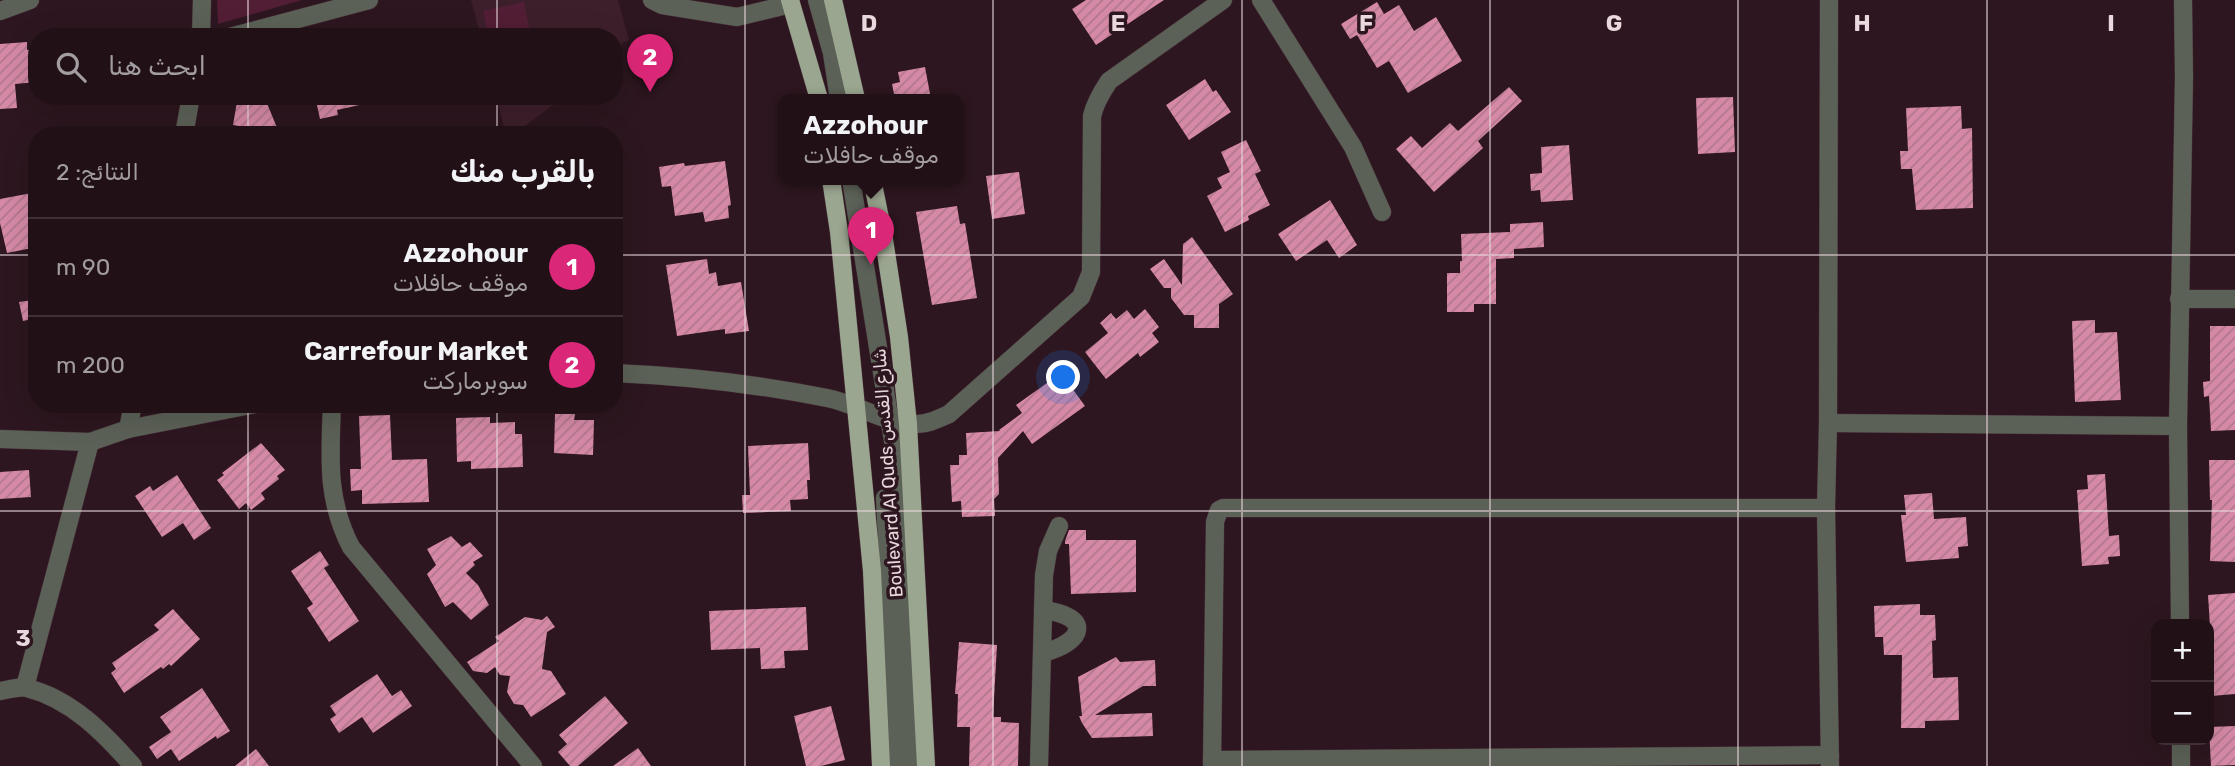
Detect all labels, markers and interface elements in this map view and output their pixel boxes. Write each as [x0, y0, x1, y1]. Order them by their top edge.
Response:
text: D [861, 9, 877, 37]
text: E [1111, 9, 1125, 37]
text: F [1359, 9, 1373, 37]
text: G [1606, 9, 1622, 37]
text: H [1853, 9, 1871, 37]
text: I [2107, 9, 2115, 37]
search box [28, 28, 623, 105]
pin: 2 [627, 34, 673, 92]
icon: search [52, 48, 90, 86]
text: ابحث هنا [108, 51, 206, 82]
popup [778, 94, 964, 185]
text: Azzohour [803, 110, 928, 141]
text: موقف حافلات [803, 141, 939, 169]
text: بالقرب منك [450, 154, 595, 190]
text: النتائج: 2 [56, 158, 139, 186]
pin: 1 [848, 207, 894, 265]
text: Azzohour [404, 238, 528, 269]
text: 90 m [56, 253, 110, 281]
text: 1 [566, 253, 578, 281]
text: موقف حافلات [393, 269, 528, 297]
text: Carrefour Market [304, 336, 528, 367]
street label: Boulevard Al Quds شارع القدس [868, 348, 909, 598]
text: 200 m [56, 351, 125, 379]
text: 2 [565, 351, 579, 379]
your location [1046, 360, 1080, 394]
text: سوبرماركت [423, 367, 528, 395]
map controls [2151, 619, 2214, 745]
button: + [2151, 619, 2214, 682]
text: 3 [15, 624, 31, 652]
button: − [2151, 682, 2214, 745]

